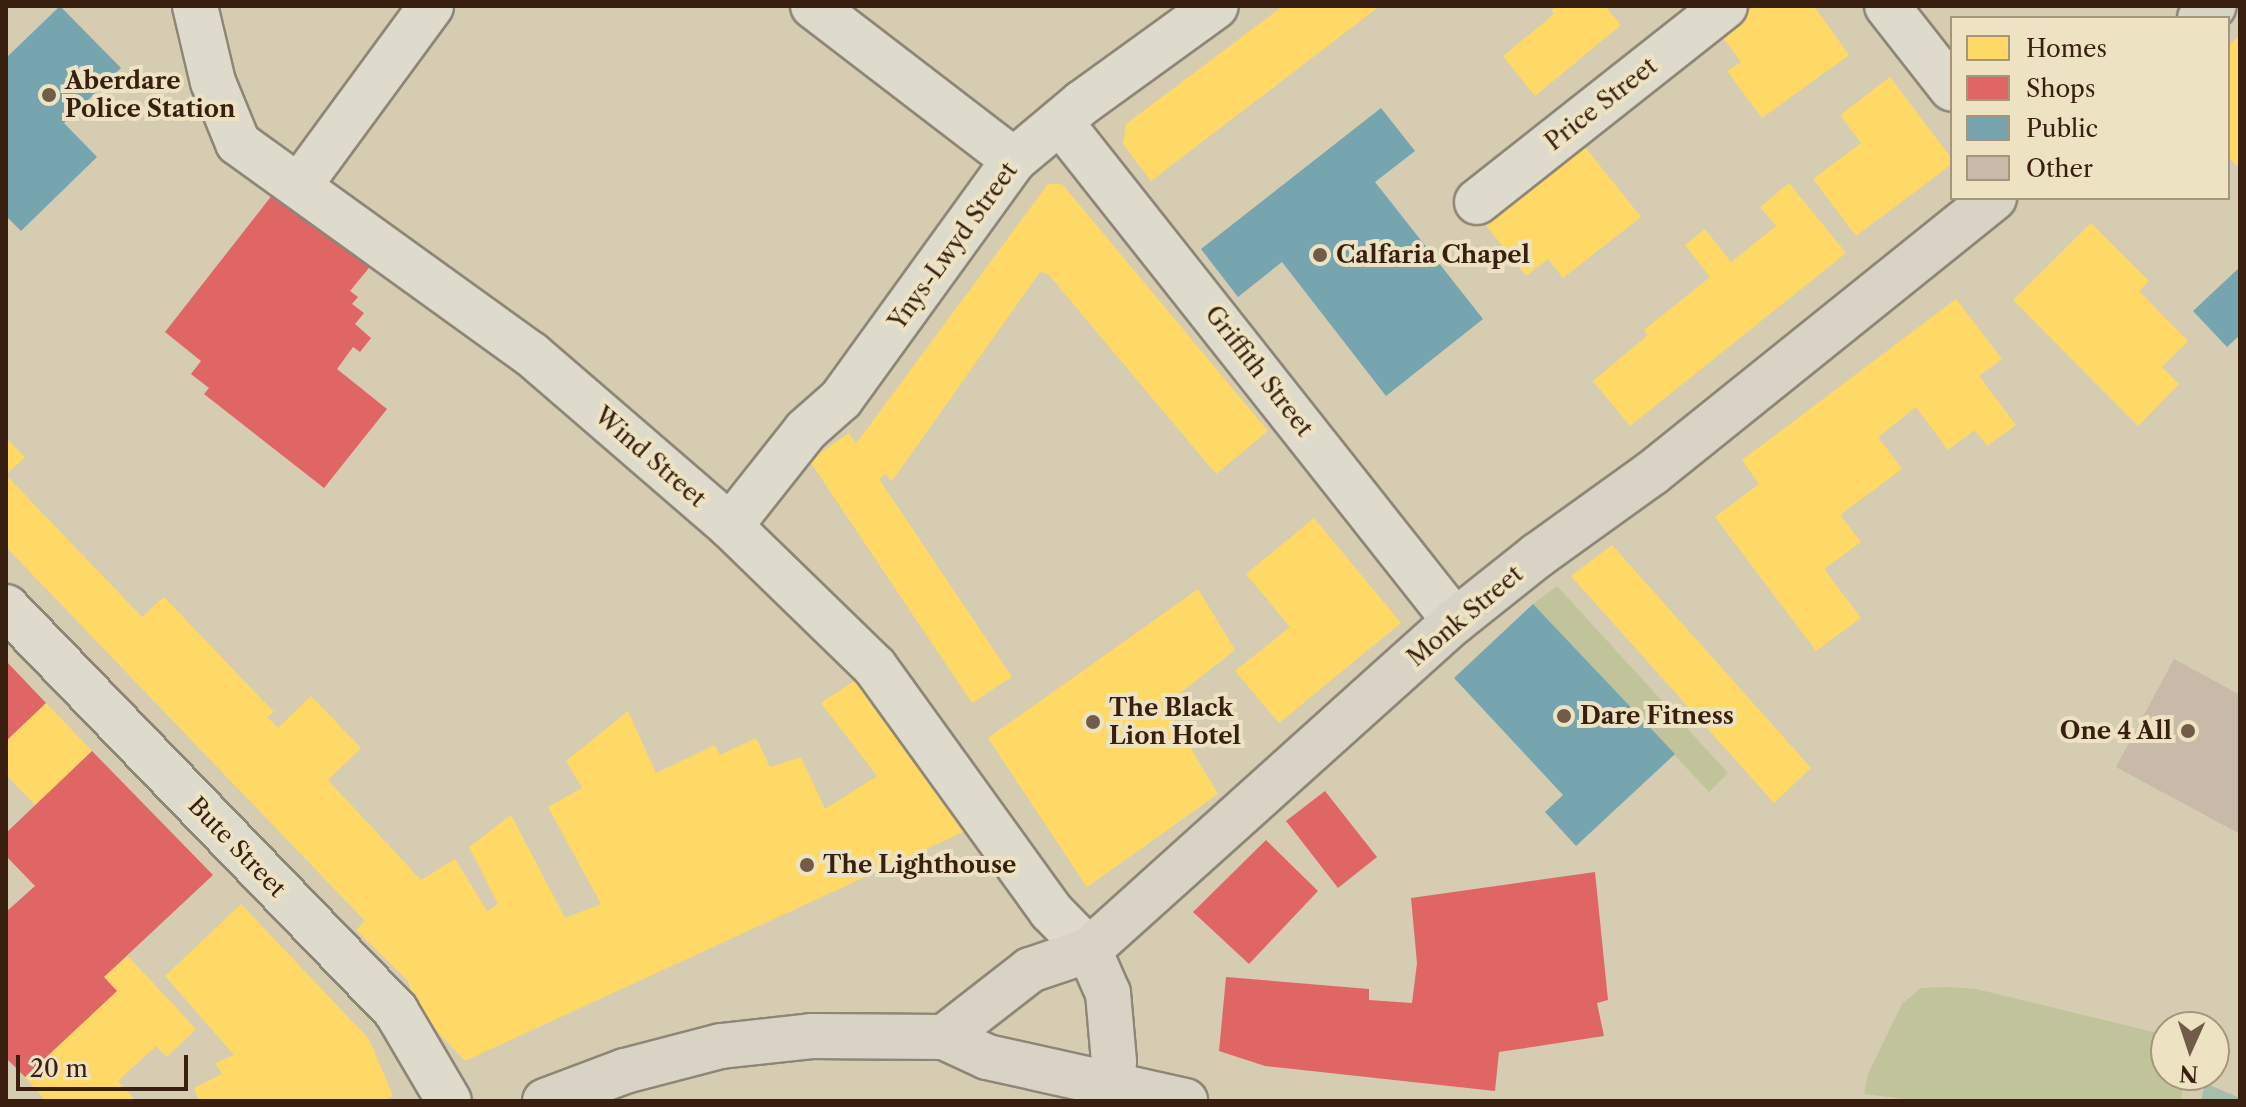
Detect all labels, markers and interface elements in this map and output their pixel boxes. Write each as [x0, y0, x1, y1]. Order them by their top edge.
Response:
legend [1950, 16, 2230, 200]
text: Homes [2026, 34, 2107, 63]
street label: Price Street [1539, 51, 1663, 157]
place label: Aberdare Police Station [65, 67, 236, 123]
text: Shops [2026, 74, 2095, 103]
marker: Aberdare Police Station [40, 86, 58, 104]
text: Public [2026, 114, 2098, 143]
text: Other [2026, 154, 2093, 183]
street label: Ynys-Lwyd Street [883, 157, 1023, 335]
place label: Calfaria Chapel [1336, 241, 1530, 269]
marker: Calfaria Chapel [1311, 246, 1329, 264]
street label: Griffith Street [1199, 300, 1319, 442]
street label: Wind Street [589, 401, 711, 513]
street label: Monk Street [1401, 559, 1529, 673]
place label: The Black Lion Hotel [1109, 694, 1241, 750]
place label: Dare Fitness [1580, 702, 1734, 730]
marker: Dare Fitness [1555, 707, 1573, 725]
marker: The Black Lion Hotel [1084, 713, 1102, 731]
place label: One 4 All [2059, 717, 2172, 745]
marker: One 4 All [2179, 722, 2197, 740]
street label: Bute Street [182, 791, 292, 903]
place label: The Lighthouse [823, 851, 1016, 879]
marker: The Lighthouse [798, 856, 816, 874]
north arrow [2150, 1011, 2230, 1091]
scale bar [20, 1039, 192, 1089]
text: 20 m [30, 1054, 88, 1083]
text: N [2179, 1059, 2199, 1087]

